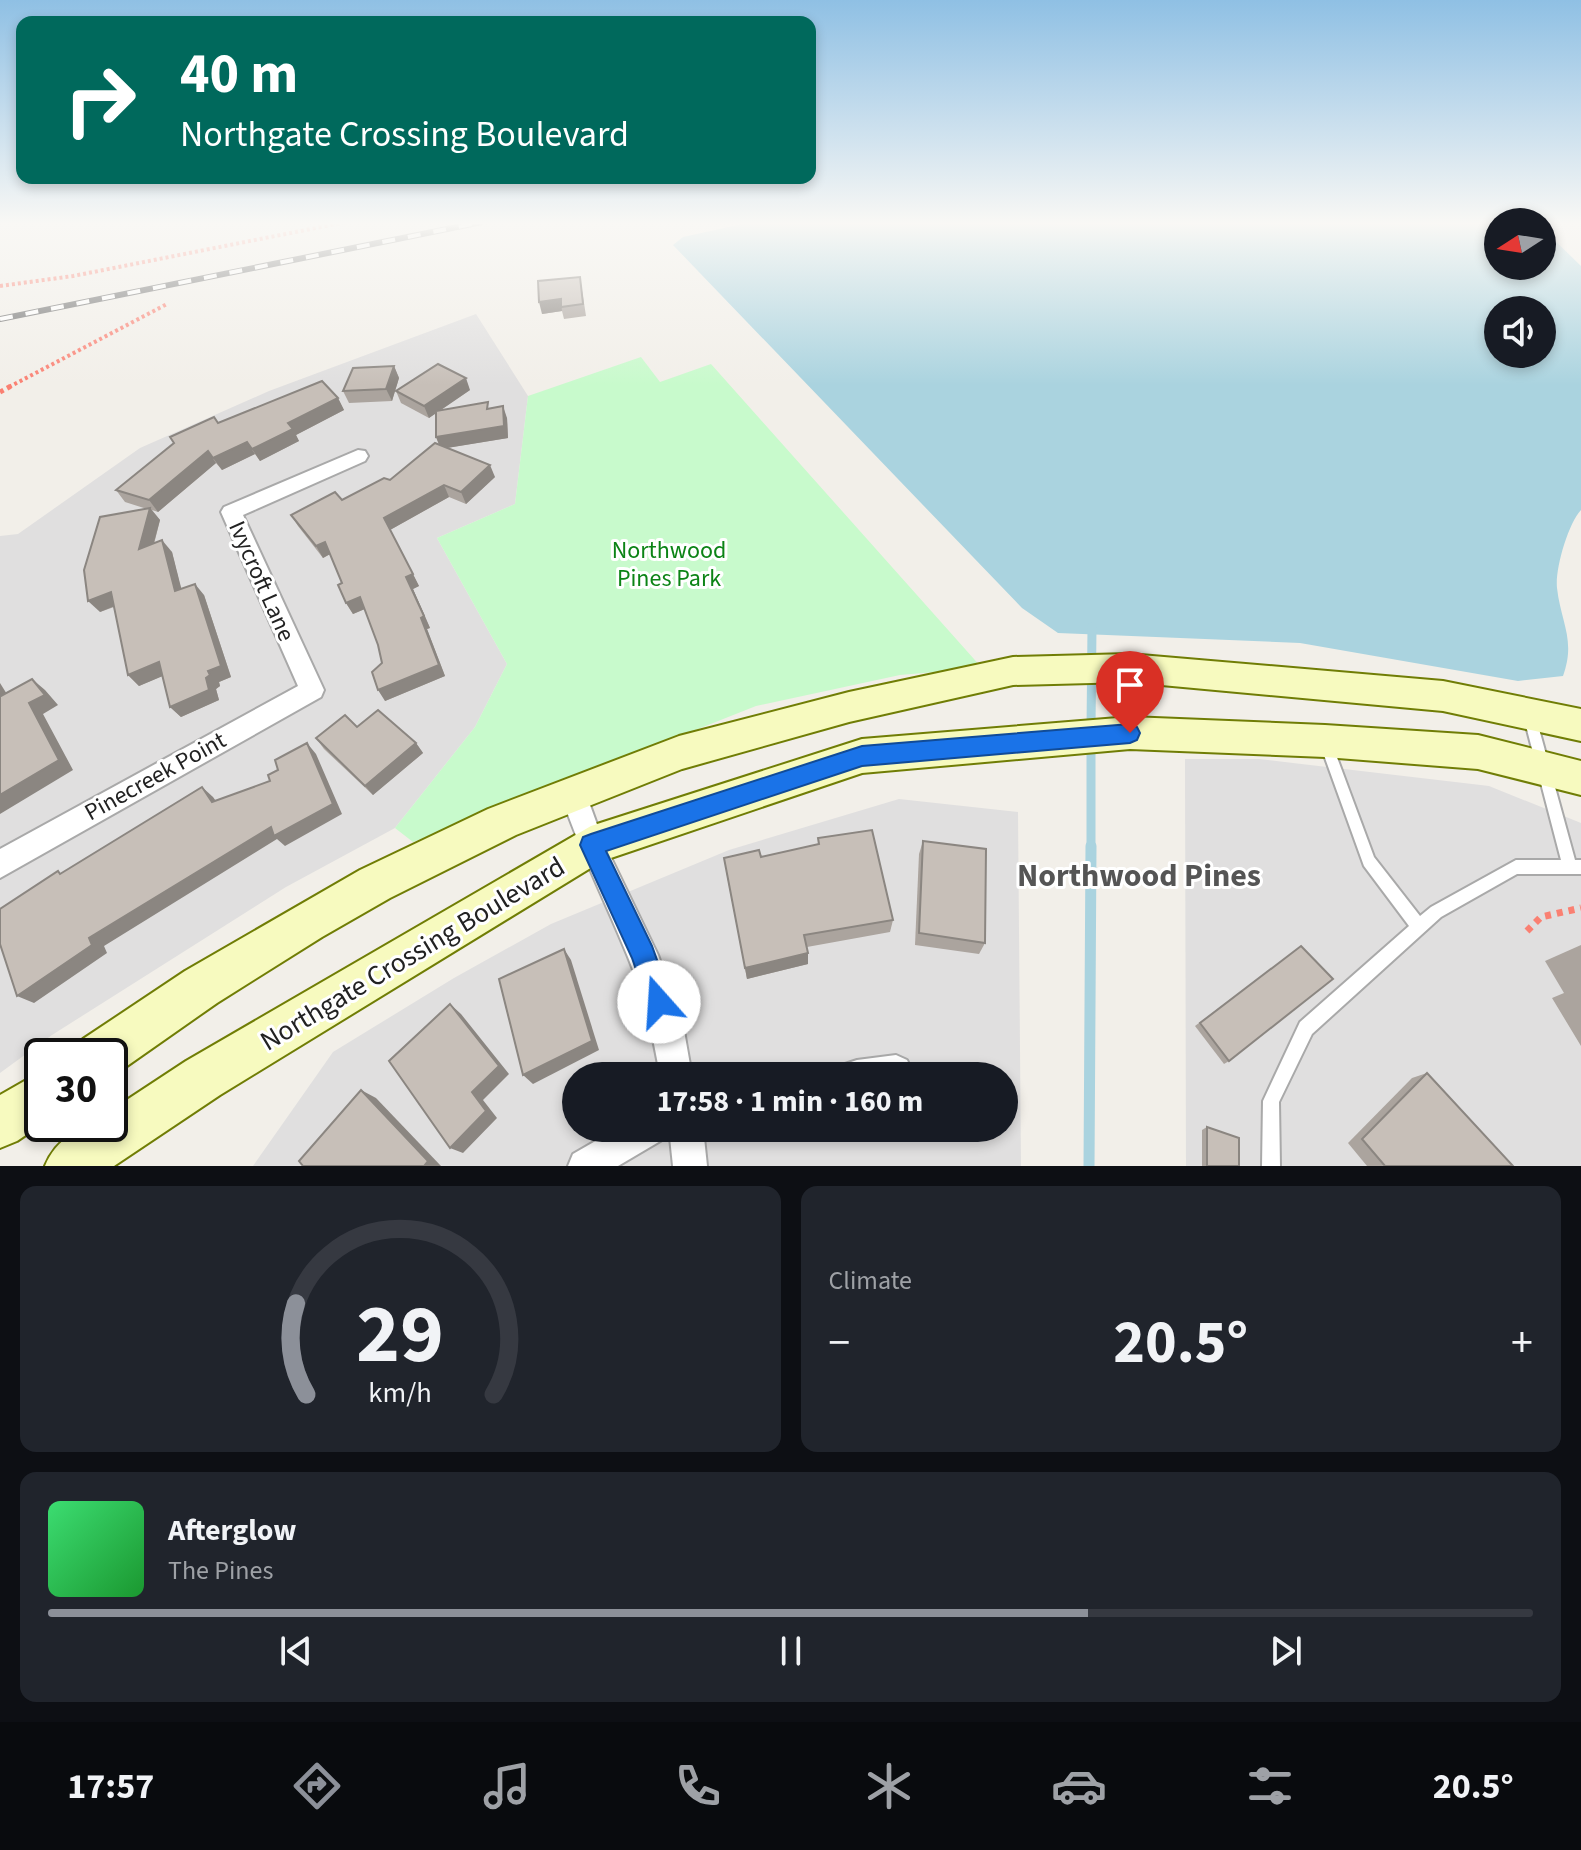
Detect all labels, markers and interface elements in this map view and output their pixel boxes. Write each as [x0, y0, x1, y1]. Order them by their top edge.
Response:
text: 40 m [180, 35, 298, 114]
icon: right [48, 48, 152, 152]
text: Northgate Crossing Boulevard [180, 109, 629, 160]
north arrow [1484, 208, 1556, 280]
map controls [1484, 208, 1556, 368]
button: sound [1484, 296, 1556, 368]
street label: Ivycroft Lane [219, 515, 304, 647]
park label: Northwood Pines Park [612, 533, 726, 596]
pin [1096, 651, 1164, 733]
icon: arrive [1108, 663, 1152, 707]
street label: Pinecreek Point [78, 723, 232, 830]
street label: Northgate Crossing Boulevard [253, 847, 572, 1061]
district label: Northwood Pines [1017, 853, 1261, 899]
position arrow [617, 960, 701, 1044]
speed limit sign: 30 [24, 1038, 128, 1142]
text: 17:58 · 1 min · 160 m [657, 1080, 923, 1123]
text: Climate [829, 1262, 912, 1299]
text: 29 [356, 1276, 444, 1394]
text: 20.5° [1113, 1301, 1248, 1386]
text: − [829, 1312, 850, 1375]
text: + [1511, 1312, 1533, 1375]
text: km/h [369, 1373, 432, 1413]
text: Afterglow [168, 1509, 296, 1552]
text: The Pines [168, 1552, 273, 1589]
icon: previous [274, 1629, 318, 1673]
icon: pause [769, 1629, 813, 1673]
icon: next [1264, 1629, 1308, 1673]
icon: directions [289, 1758, 345, 1814]
icon: music [479, 1758, 535, 1814]
icon: phone [670, 1758, 726, 1814]
icon: climate [861, 1758, 917, 1814]
icon: car [1051, 1758, 1107, 1814]
icon: filters [1242, 1758, 1298, 1814]
text: 17:57 [67, 1761, 154, 1812]
text: 20.5° [1433, 1761, 1514, 1812]

